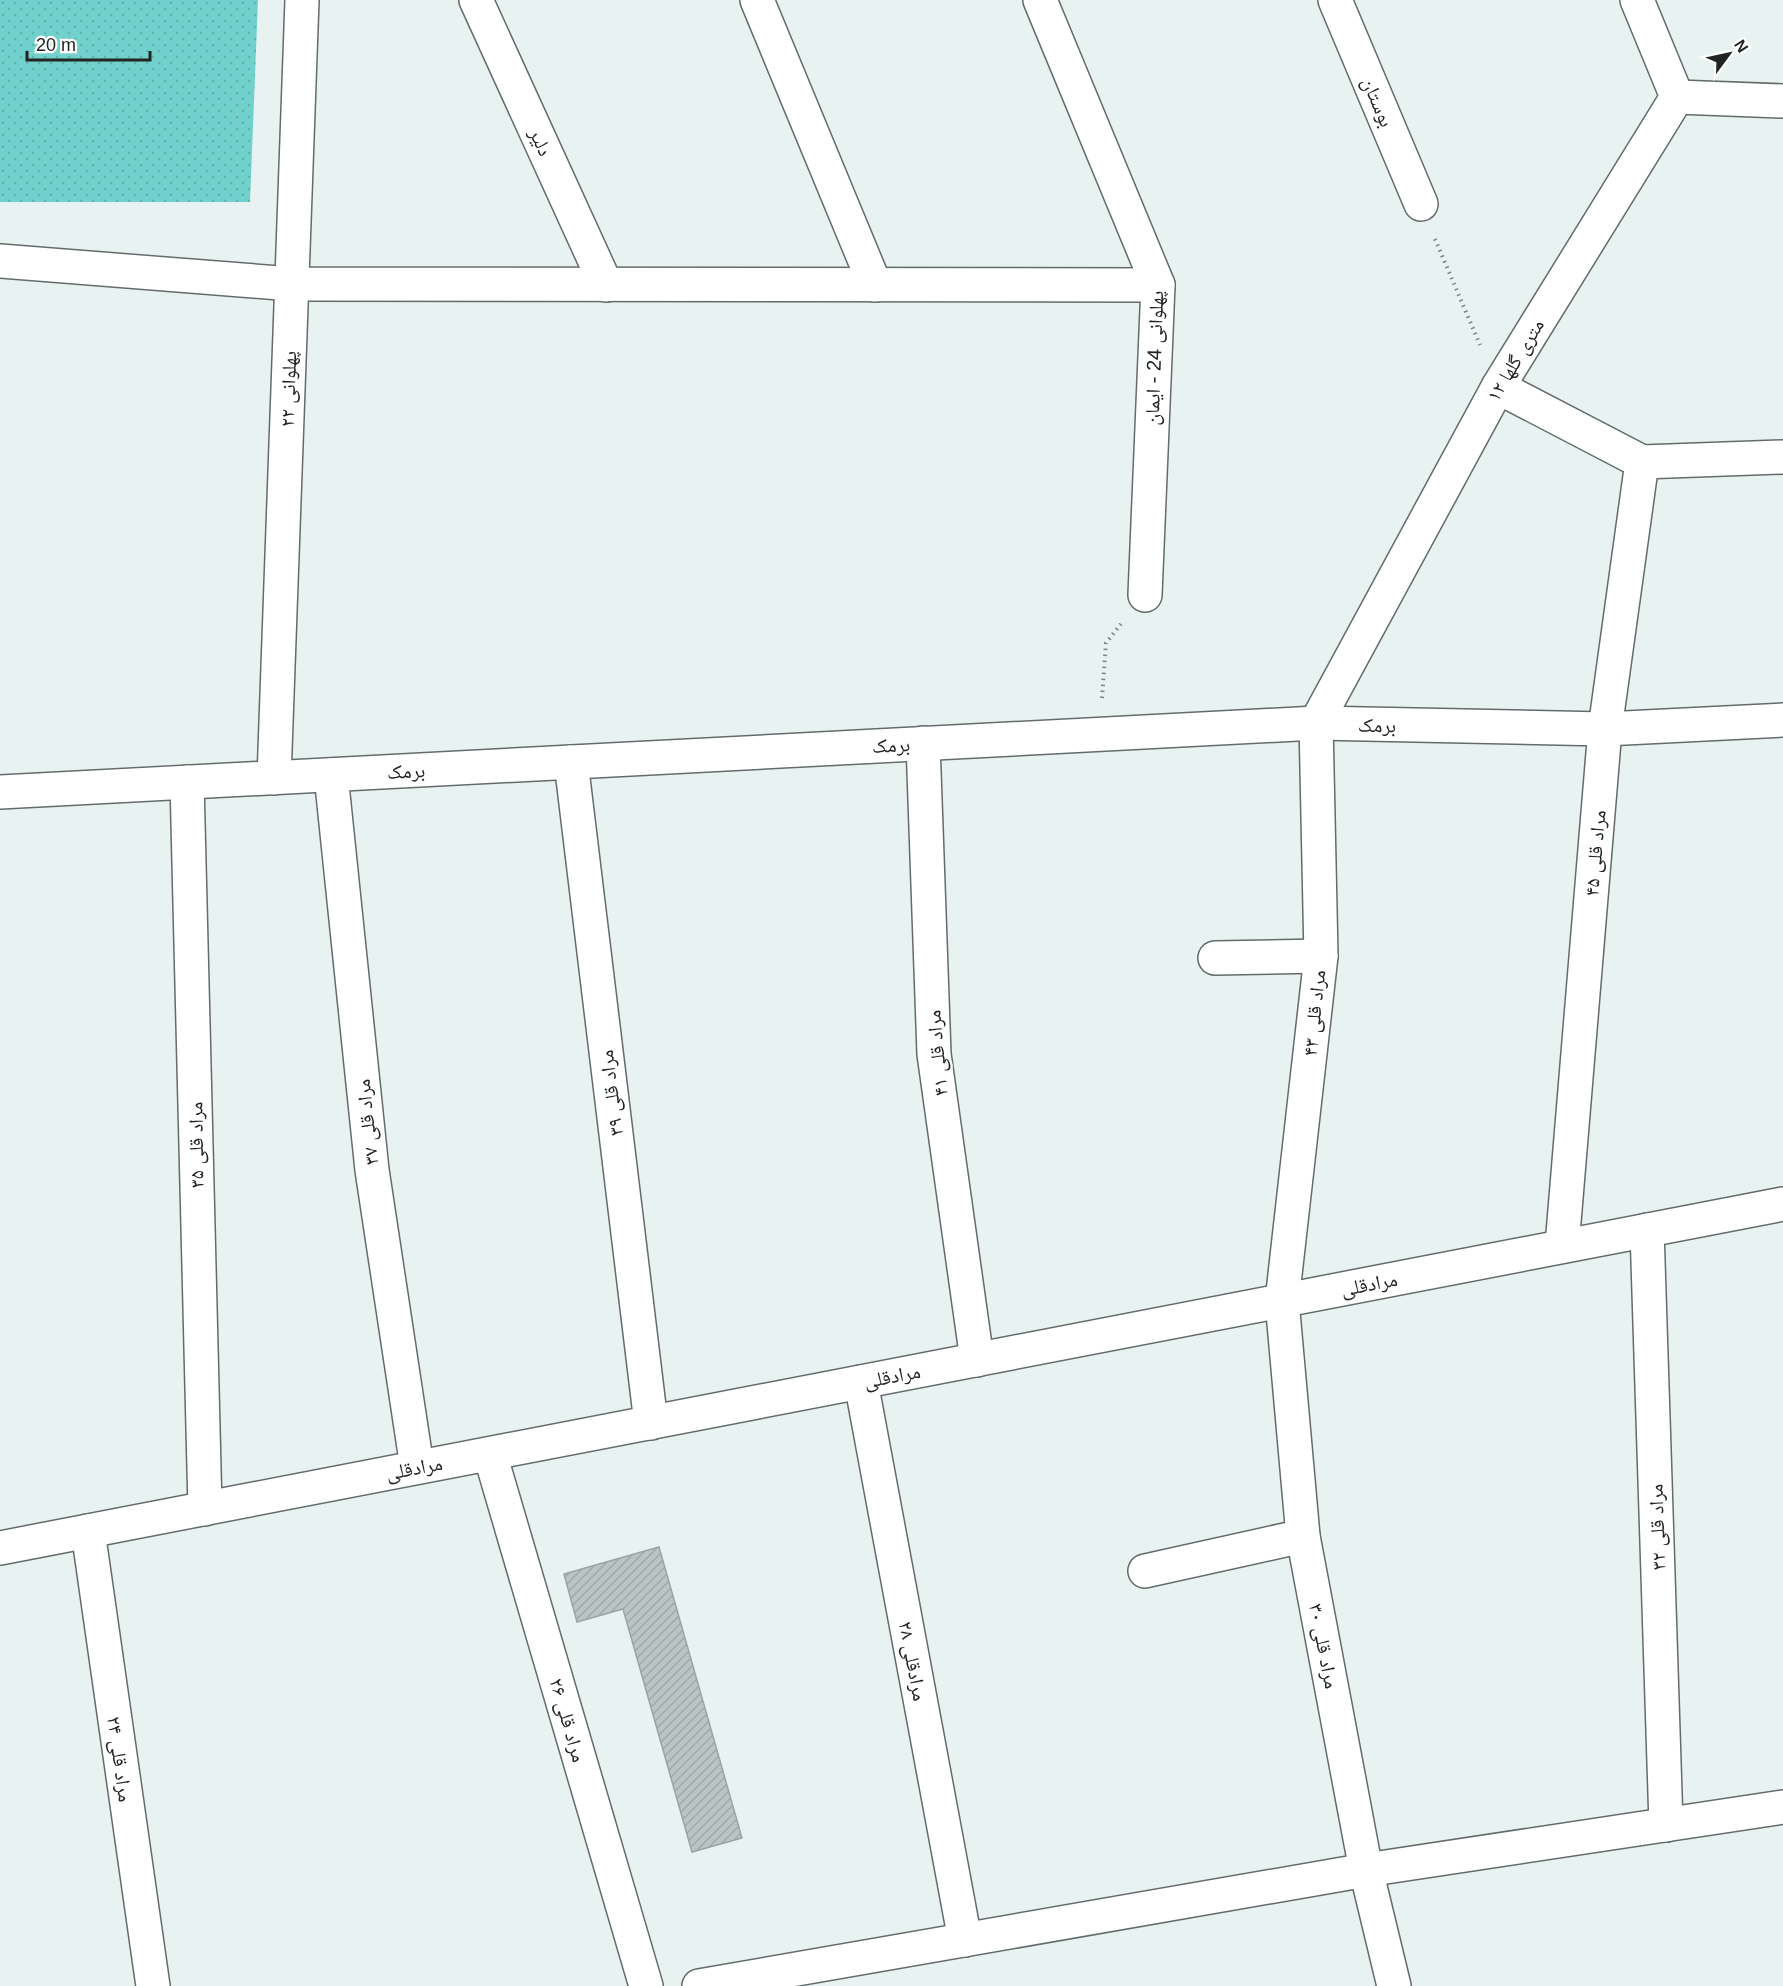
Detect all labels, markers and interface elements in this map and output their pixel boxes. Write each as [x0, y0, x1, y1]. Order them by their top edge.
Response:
scale bar [27, 24, 150, 62]
north arrow [1699, 24, 1759, 84]
text: 20 m [36, 35, 76, 55]
text: N [1731, 37, 1751, 56]
street label: بوستان [1357, 74, 1398, 131]
street label: دلیر [525, 124, 557, 159]
street label: پهلوانی 24 - ایمان [1141, 290, 1169, 426]
street label: ۱۲ متری گلها [1482, 315, 1549, 405]
street label: پهلوانی ۲۲ [276, 350, 301, 428]
street label: برمک [1358, 714, 1396, 737]
street label: برمک [871, 733, 911, 758]
street label: برمک [386, 759, 426, 784]
street label: مراد قلی ۴۵ [1580, 809, 1611, 897]
street label: مراد قلی ۴۳ [1299, 969, 1330, 1057]
street label: مراد قلی ۴۱ [922, 1009, 953, 1097]
street label: مراد قلی ۳۹ [595, 1049, 628, 1137]
street label: مراد قلی ۳۷ [352, 1078, 383, 1166]
street label: مراد قلی ۳۵ [184, 1102, 209, 1188]
street label: مرادقلی [1339, 1268, 1399, 1301]
street label: مرادقلی [862, 1360, 922, 1393]
street label: مرادقلی [384, 1452, 444, 1485]
street label: مراد قلی ۳۲ [1644, 1483, 1670, 1571]
street label: مراد قلی ۳۰ [1304, 1602, 1343, 1691]
street label: مرادقلی ۲۸ [894, 1619, 932, 1703]
street label: مراد قلی ۲۶ [545, 1675, 590, 1765]
street label: مراد قلی ۲۴ [102, 1715, 137, 1803]

